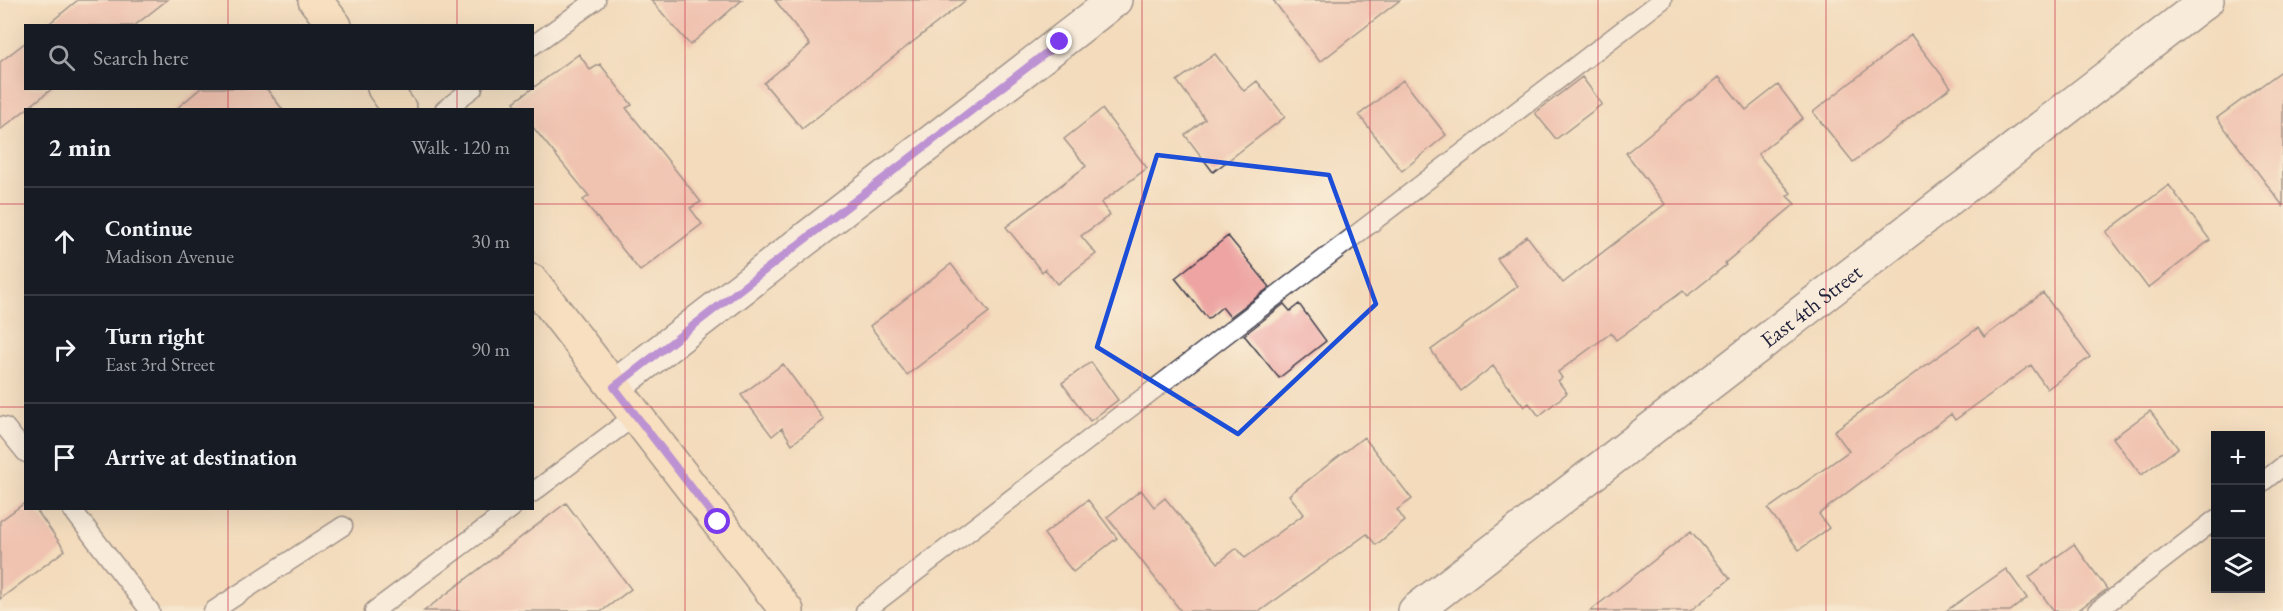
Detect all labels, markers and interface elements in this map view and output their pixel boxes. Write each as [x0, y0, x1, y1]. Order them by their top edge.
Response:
search box [24, 24, 534, 90]
route end [1046, 28, 1072, 54]
icon: search [45, 41, 78, 74]
text: Search here [93, 43, 188, 72]
text: 2 min [48, 130, 111, 164]
text: Walk · 120 m [411, 134, 510, 160]
text: Continue [105, 214, 192, 243]
icon: ahead [48, 225, 81, 258]
text: 30 m [471, 228, 510, 254]
text: Madison Avenue [105, 243, 234, 269]
street label: East 4th Street [1754, 257, 1868, 354]
text: Turn right [105, 322, 204, 351]
icon: right [48, 333, 81, 366]
text: 90 m [471, 336, 510, 362]
text: East 3rd Street [105, 351, 215, 377]
map controls [2211, 431, 2265, 593]
button: + [2211, 431, 2265, 485]
icon: arrive [48, 441, 81, 474]
text: Arrive at destination [105, 443, 297, 472]
button: − [2211, 485, 2265, 539]
route start [704, 508, 730, 534]
button: layers [2211, 539, 2265, 593]

